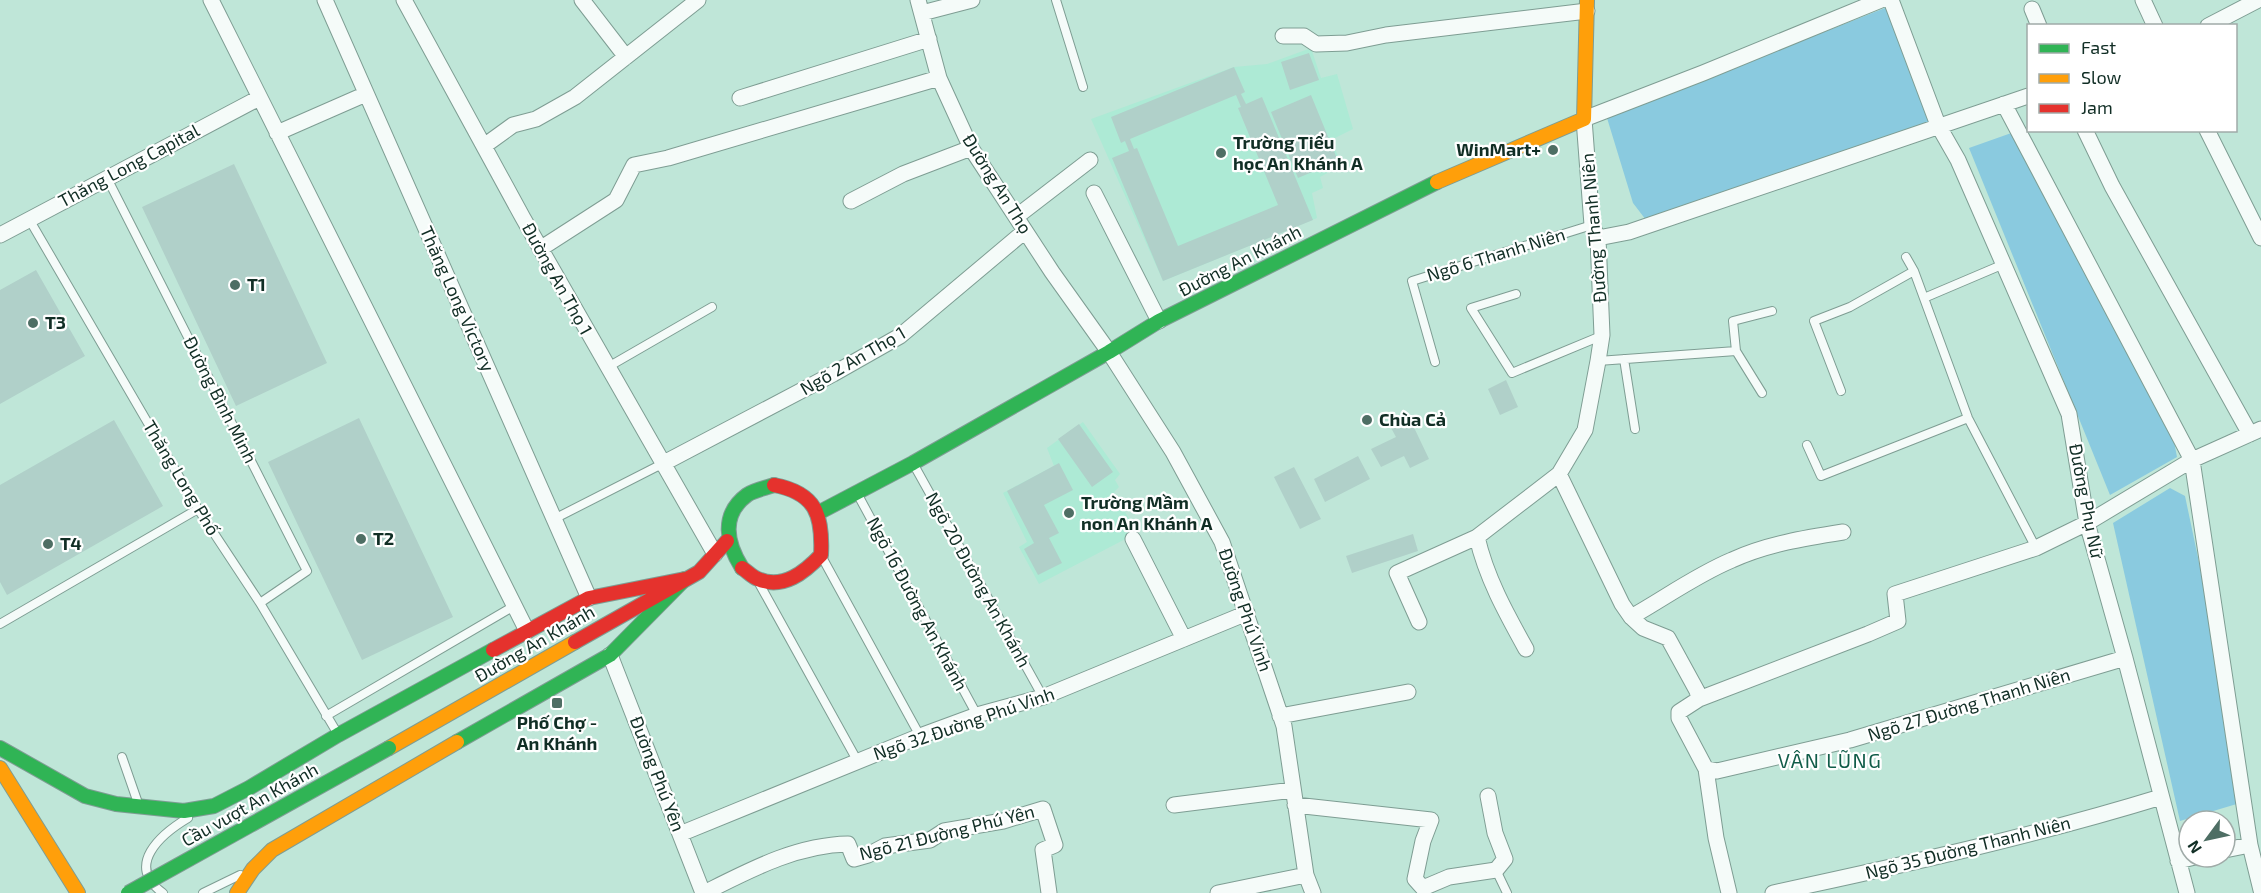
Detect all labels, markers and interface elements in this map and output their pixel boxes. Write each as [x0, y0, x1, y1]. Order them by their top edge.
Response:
legend [2027, 24, 2237, 132]
text: Fast [2081, 36, 2116, 58]
text: Slow [2081, 66, 2122, 88]
text: Jam [2081, 96, 2113, 118]
street label: Thăng Long Capital [54, 118, 203, 212]
street label: Đường An Thọ [958, 129, 1037, 238]
place label: Trường Tiểu học An Khánh A [1233, 131, 1363, 174]
place label: WinMart+ [1456, 138, 1541, 160]
marker: WinMart+ [1546, 143, 1560, 157]
marker: Trường Tiểu học An Khánh A [1214, 146, 1228, 160]
street label: Đường Thanh Niên [1575, 152, 1611, 304]
street label: Đường An Thọ 1 [518, 219, 598, 338]
street label: Đường An Khánh [1174, 220, 1305, 301]
street label: Thăng Long Victory [416, 222, 500, 375]
street label: Ngõ 6 Thanh Niên [1424, 223, 1568, 286]
place label: T1 [247, 273, 266, 295]
marker: T1 [228, 278, 242, 292]
place label: T3 [45, 311, 66, 333]
marker: T3 [26, 316, 40, 330]
street label: Ngõ 2 An Thọ 1 [796, 321, 909, 399]
street label: Đường Bình Minh [179, 332, 262, 467]
place label: Chùa Cả [1379, 408, 1446, 430]
marker: Chùa Cả [1360, 413, 1374, 427]
street label: Thăng Long Phố [139, 416, 225, 539]
street label: Đường Phụ Nữ [2065, 442, 2109, 561]
street label: Ngõ 20 Đường An Khánh [922, 488, 1036, 671]
place label: Trường Mầm non An Khánh A [1081, 491, 1213, 534]
marker: Trường Mầm non An Khánh A [1062, 506, 1076, 520]
street label: Ngõ 16 Đường An Khánh [863, 513, 973, 694]
place label: T2 [373, 527, 394, 549]
place label: T4 [60, 532, 82, 554]
marker: T2 [354, 532, 368, 546]
marker: T4 [41, 537, 55, 551]
street label: Đường Phú Vinh [1215, 545, 1277, 674]
street label: Đường An Khánh [471, 600, 598, 686]
street label: Ngõ 27 Đường Thanh Niên [1865, 663, 2073, 745]
street label: Ngõ 32 Đường Phú Vinh [870, 682, 1057, 764]
marker: Phố Chợ - An Khánh [550, 696, 564, 710]
place label: Phố Chợ - An Khánh [517, 711, 597, 754]
street label: Đường Phú Yên [626, 713, 690, 834]
district label: VÂN LŨNG [1778, 748, 1882, 772]
street label: Cầu vượt An Khánh [177, 757, 322, 851]
street label: Ngõ 21 Đường Phú Yên [857, 800, 1037, 864]
north arrow [2177, 809, 2237, 869]
street label: Ngõ 35 Đường Thanh Niên [1863, 811, 2073, 883]
text: N [2183, 837, 2205, 857]

